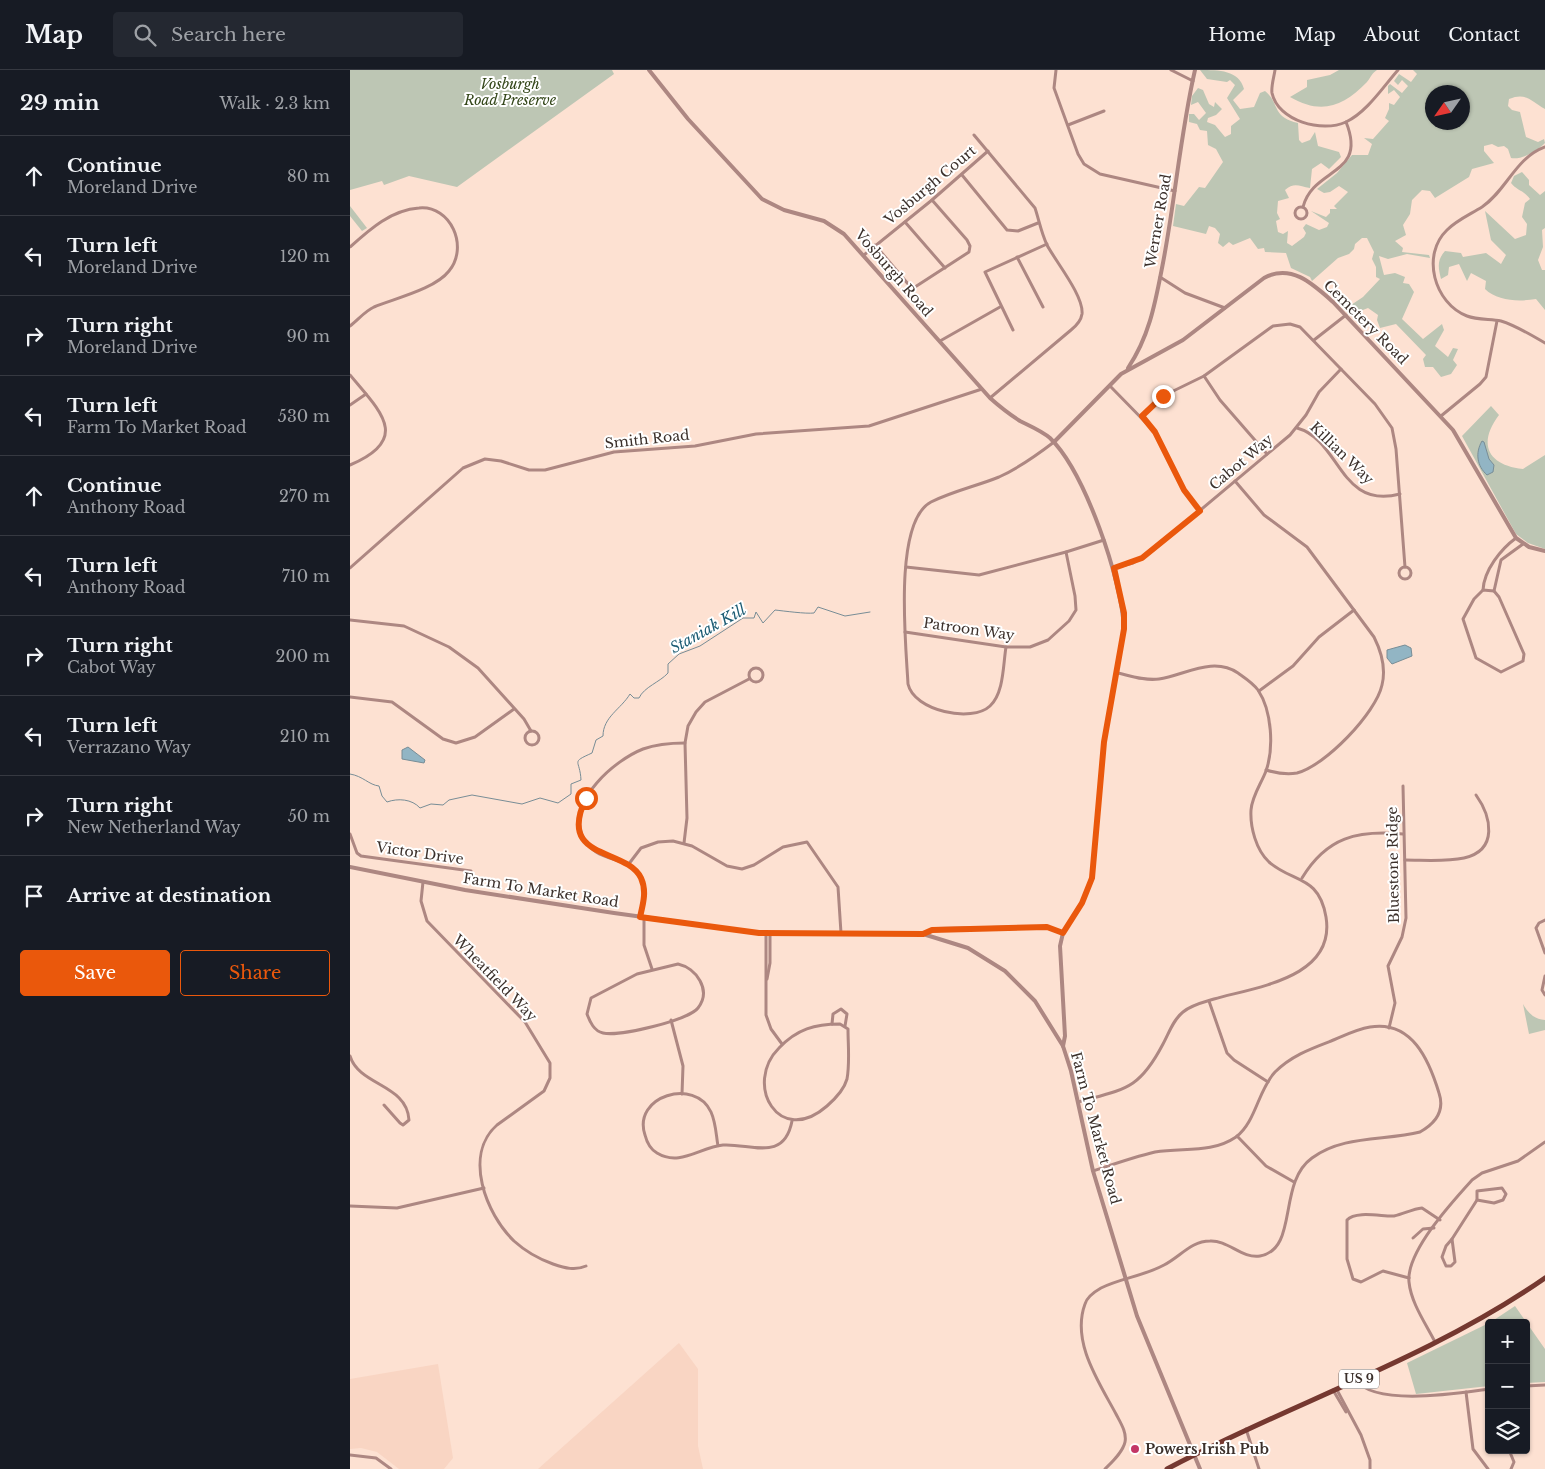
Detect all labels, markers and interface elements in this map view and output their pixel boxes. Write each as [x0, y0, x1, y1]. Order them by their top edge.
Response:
search box [113, 12, 463, 57]
text: Map [25, 20, 83, 49]
icon: search [131, 21, 159, 49]
text: Search here [171, 23, 286, 46]
text: Home [1208, 24, 1266, 46]
text: Map [1294, 24, 1336, 46]
text: About [1364, 24, 1420, 46]
text: Contact [1448, 24, 1520, 46]
park label: Vosburgh Road Preserve [463, 75, 557, 109]
north arrow [1425, 85, 1470, 130]
text: 29 min [20, 90, 100, 116]
text: Walk · 2.3 km [220, 93, 330, 113]
street label: Vosburgh Court [880, 141, 980, 229]
text: Continue [67, 154, 162, 177]
icon: ahead [20, 162, 48, 190]
text: 80 m [287, 166, 330, 186]
street label: Werner Road [1141, 172, 1175, 270]
text: Moreland Drive [67, 177, 197, 197]
street label: Vosburgh Road [851, 225, 937, 321]
text: Turn left [67, 234, 158, 257]
icon: left [20, 242, 48, 270]
text: 120 m [280, 246, 330, 266]
text: Moreland Drive [67, 257, 197, 277]
street label: Cemetery Road [1320, 276, 1412, 368]
text: Turn right [67, 314, 173, 337]
icon: right [20, 322, 48, 350]
text: 90 m [287, 326, 330, 346]
text: Moreland Drive [67, 337, 197, 357]
route end [1152, 385, 1175, 408]
text: Turn left [67, 394, 158, 417]
icon: left [20, 402, 48, 430]
text: 530 m [278, 406, 330, 426]
text: Farm To Market Road [67, 417, 247, 437]
street label: Killian Way [1306, 418, 1378, 488]
street label: Smith Road [604, 426, 691, 452]
street label: Cabot Way [1205, 430, 1277, 494]
text: Continue [67, 474, 162, 497]
icon: ahead [20, 482, 48, 510]
text: 270 m [279, 486, 330, 506]
text: Anthony Road [67, 497, 186, 517]
text: Turn left [67, 554, 158, 577]
icon: left [20, 562, 48, 590]
text: 710 m [282, 566, 330, 586]
text: Anthony Road [67, 577, 186, 597]
water label: Staniak Kill [666, 600, 749, 657]
street label: Patroon Way [922, 614, 1016, 644]
text: Turn right [67, 634, 173, 657]
icon: right [20, 642, 48, 670]
text: 200 m [276, 646, 330, 666]
text: Cabot Way [67, 657, 156, 677]
text: Turn left [67, 714, 158, 737]
icon: left [20, 722, 48, 750]
text: 210 m [280, 726, 330, 746]
text: Verrazano Way [67, 737, 191, 757]
route start [575, 787, 598, 810]
text: Turn right [67, 794, 173, 817]
icon: right [20, 802, 48, 830]
text: 50 m [288, 806, 330, 826]
street label: Bluestone Ridge [1383, 806, 1403, 924]
text: New Netherland Way [67, 817, 241, 837]
street label: Victor Drive [374, 838, 465, 868]
street label: Farm To Market Road [462, 869, 621, 911]
icon: arrive [20, 882, 48, 910]
text: Arrive at destination [67, 884, 271, 907]
street label: Wheatfield Way [448, 930, 541, 1025]
button: Save [20, 950, 170, 996]
button: Share [180, 950, 330, 996]
street label: Farm To Market Road [1067, 1050, 1125, 1207]
map controls [1485, 1319, 1530, 1454]
button: + [1485, 1319, 1530, 1364]
button: − [1485, 1364, 1530, 1409]
road number: US 9 [1339, 1370, 1379, 1388]
button: layers [1485, 1409, 1530, 1454]
place label: Powers Irish Pub [1145, 1440, 1269, 1458]
marker: Powers Irish Pub [1129, 1443, 1141, 1455]

